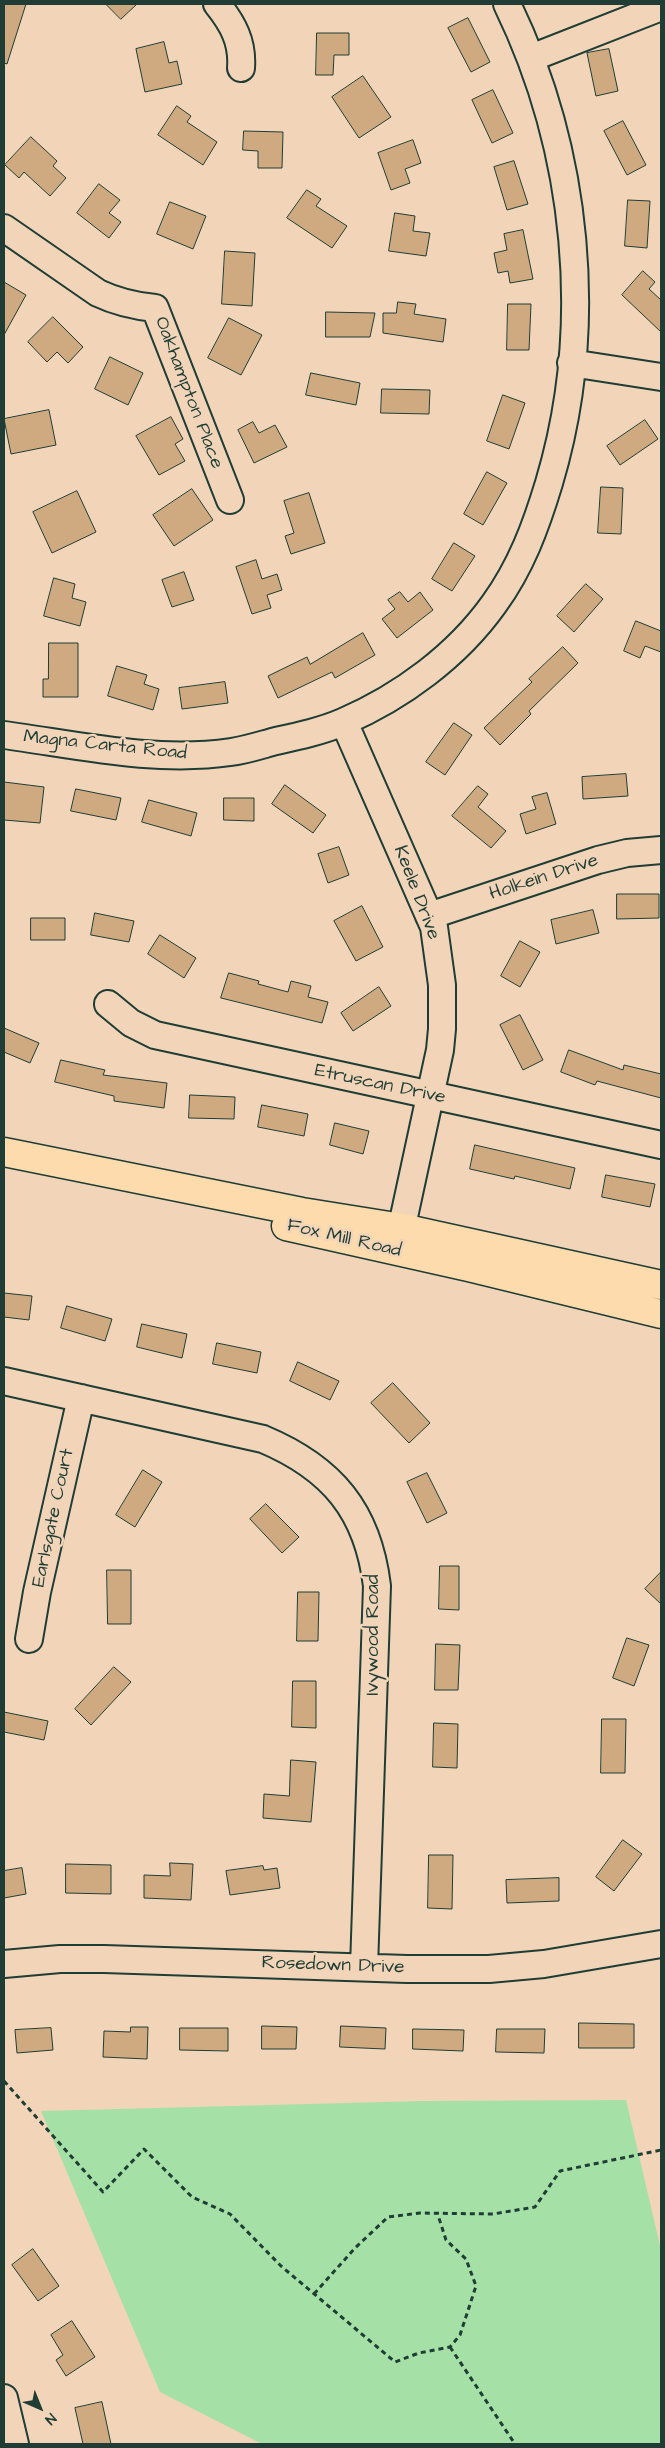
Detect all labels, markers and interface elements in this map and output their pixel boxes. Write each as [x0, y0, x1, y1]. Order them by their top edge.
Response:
street label: Oakhampton Place [148, 314, 228, 472]
street label: Magna Carta Road [22, 726, 188, 766]
street label: Keele Drive [388, 843, 444, 943]
street label: Holkein Drive [487, 850, 601, 906]
street label: Etruscan Drive [312, 1060, 448, 1110]
street label: Fox Mill Road [285, 1215, 403, 1263]
street label: Earlsgate Court [28, 1447, 80, 1589]
street label: Ivywood Road [363, 1575, 385, 1695]
street label: Rosedown Drive [261, 1952, 405, 1980]
north arrow [15, 2383, 65, 2433]
text: N [40, 2409, 61, 2429]

